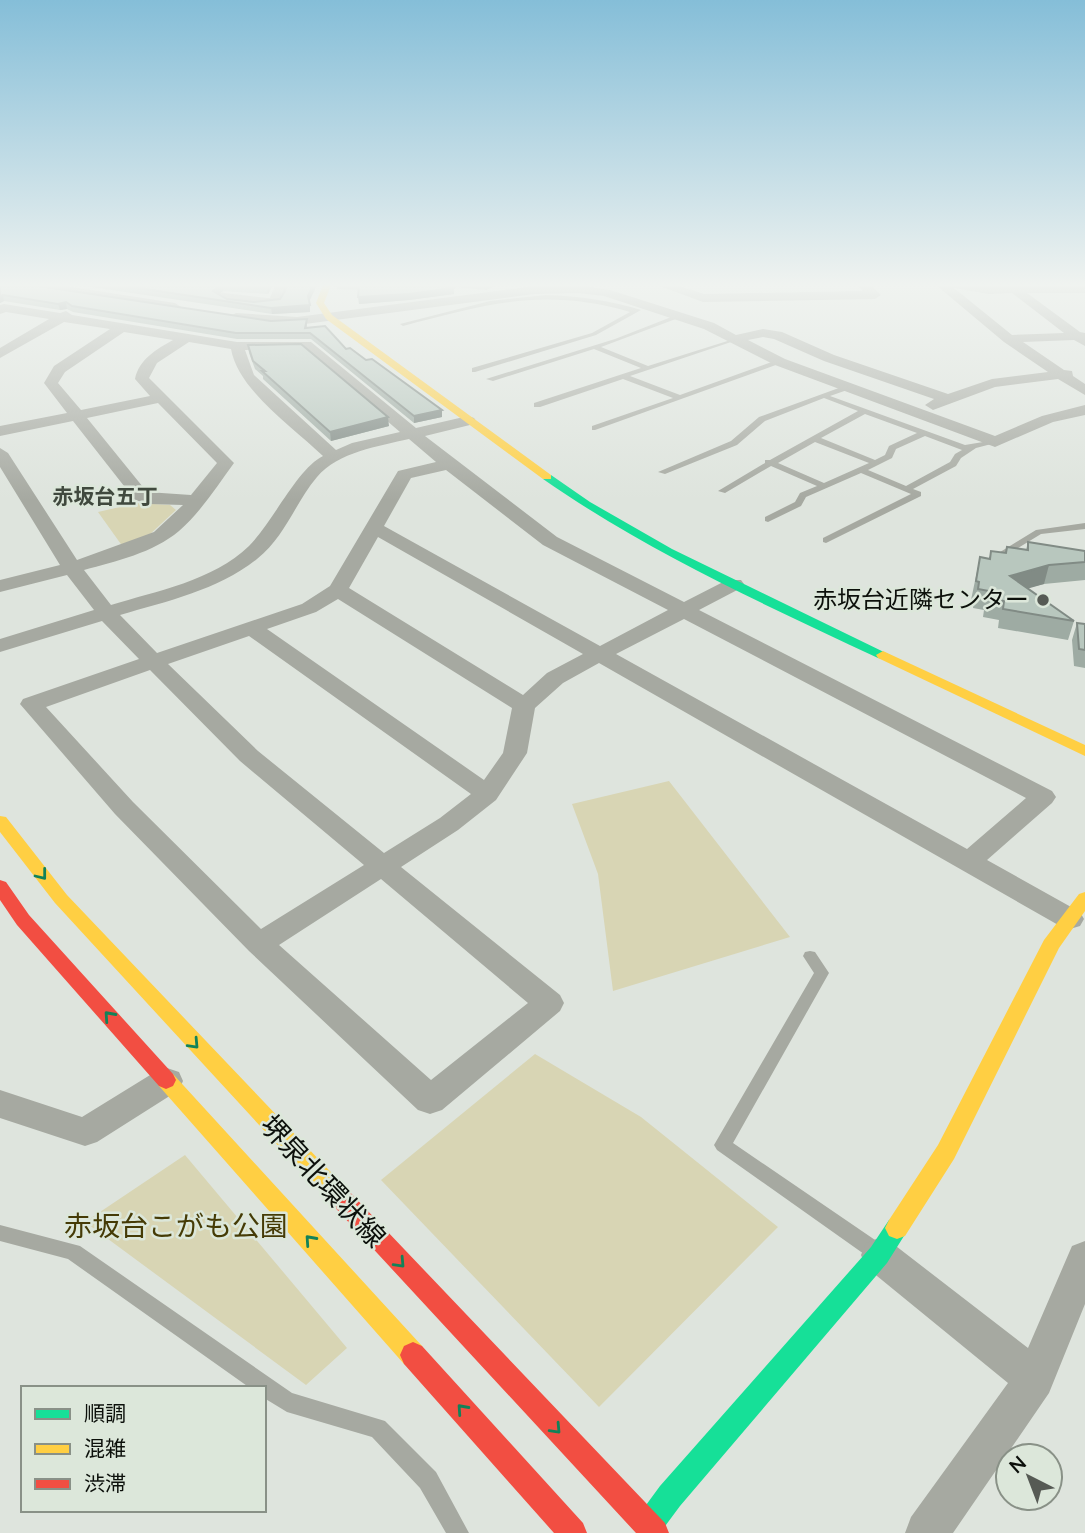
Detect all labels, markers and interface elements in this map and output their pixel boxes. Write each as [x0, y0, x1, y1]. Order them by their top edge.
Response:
district label: 赤坂台五丁 [53, 483, 158, 508]
place label: 赤坂台近隣センター [813, 584, 1029, 613]
marker: 赤坂台近隣センター [1035, 592, 1051, 608]
one-way arrow [34, 867, 47, 879]
one-way arrow [105, 1011, 117, 1024]
one-way arrow [186, 1036, 199, 1049]
street label: 堺泉北環状線 [254, 1107, 393, 1253]
park label: 赤坂台こがも公園 [64, 1208, 288, 1242]
one-way arrow [306, 1236, 318, 1249]
one-way arrow [392, 1255, 405, 1268]
legend [21, 1386, 266, 1512]
text: 順調 [84, 1400, 126, 1425]
one-way arrow [458, 1405, 470, 1418]
one-way arrow [548, 1421, 561, 1434]
text: 混雑 [84, 1435, 126, 1460]
north arrow [994, 1442, 1064, 1512]
text: N [1004, 1451, 1030, 1477]
text: 渋滞 [84, 1470, 126, 1495]

